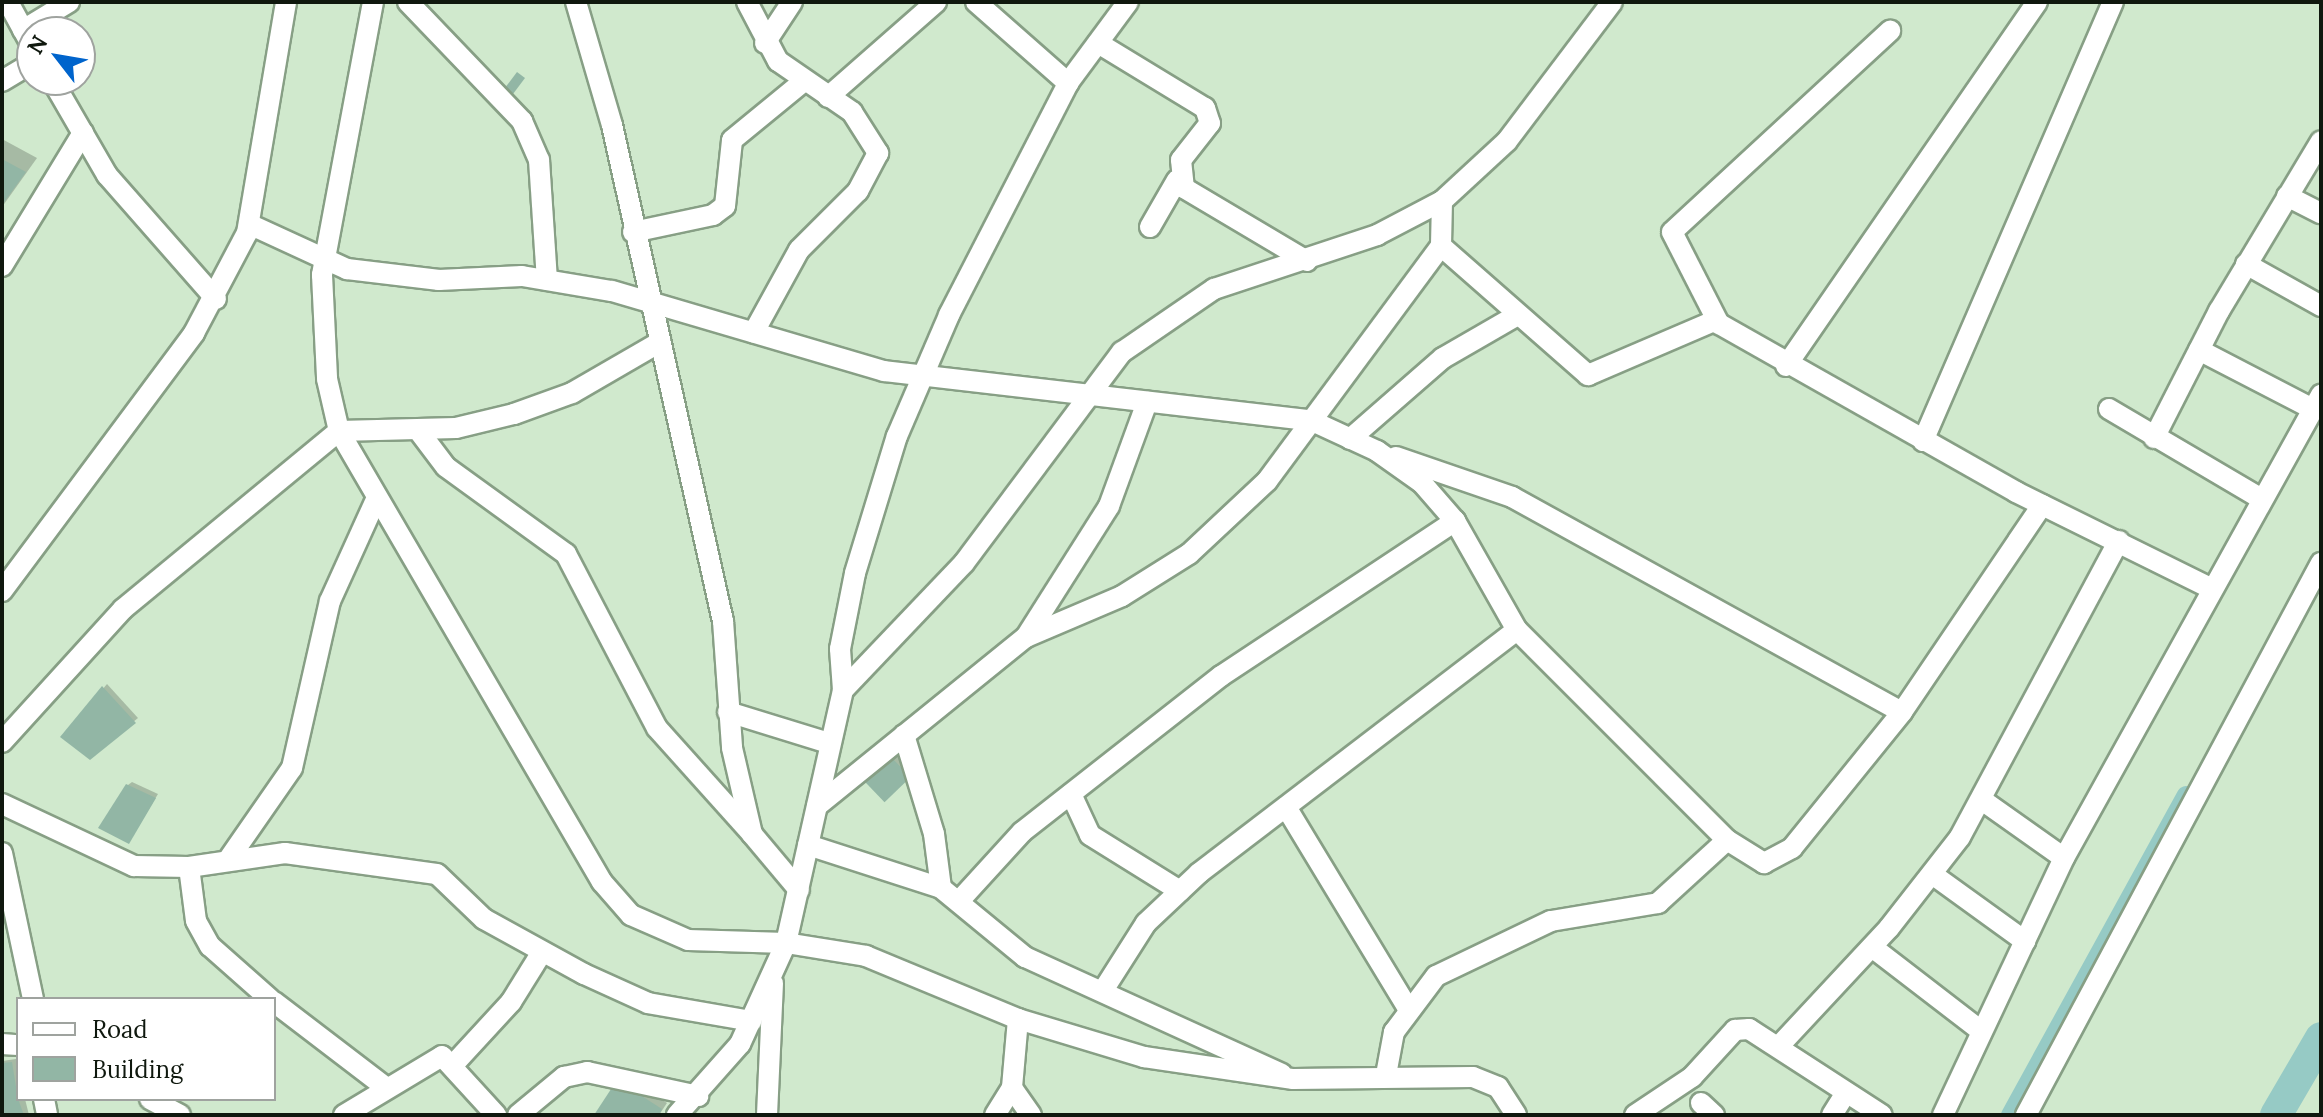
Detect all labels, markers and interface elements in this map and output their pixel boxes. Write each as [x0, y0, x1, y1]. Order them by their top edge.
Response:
north arrow [16, 16, 96, 96]
text: N [21, 30, 54, 59]
legend [16, 997, 276, 1101]
text: Road [92, 1014, 148, 1045]
text: Building [92, 1054, 183, 1085]

